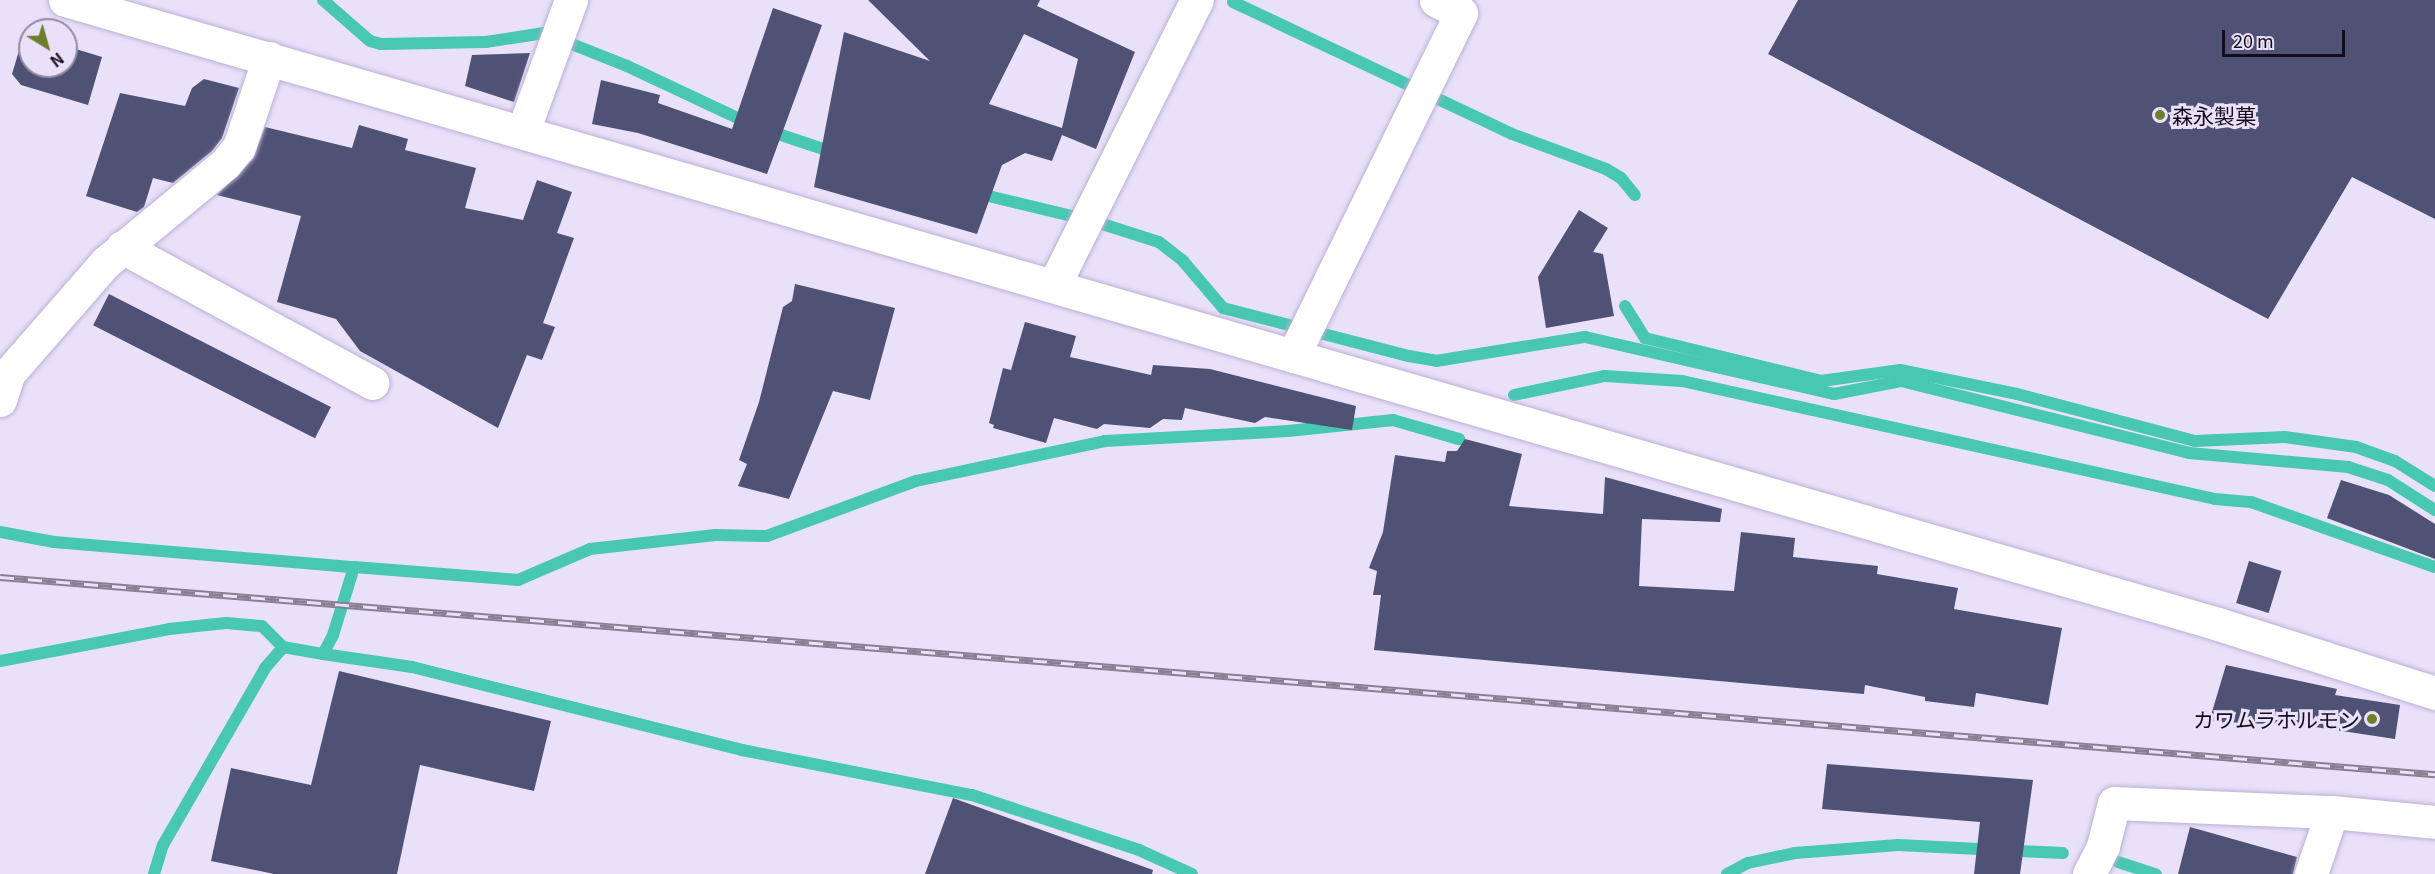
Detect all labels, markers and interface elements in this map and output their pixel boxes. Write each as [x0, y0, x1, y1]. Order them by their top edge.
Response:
north arrow [18, 18, 78, 78]
scale bar [2225, 18, 2348, 56]
text: 20 m [2233, 27, 2274, 53]
text: N [46, 48, 70, 74]
place label: 森永製菓 [2172, 102, 2256, 128]
marker: 森永製菓 [2153, 108, 2167, 122]
place label: カワムラホルモン [2192, 706, 2360, 732]
marker: カワムラホルモン [2365, 712, 2379, 726]

